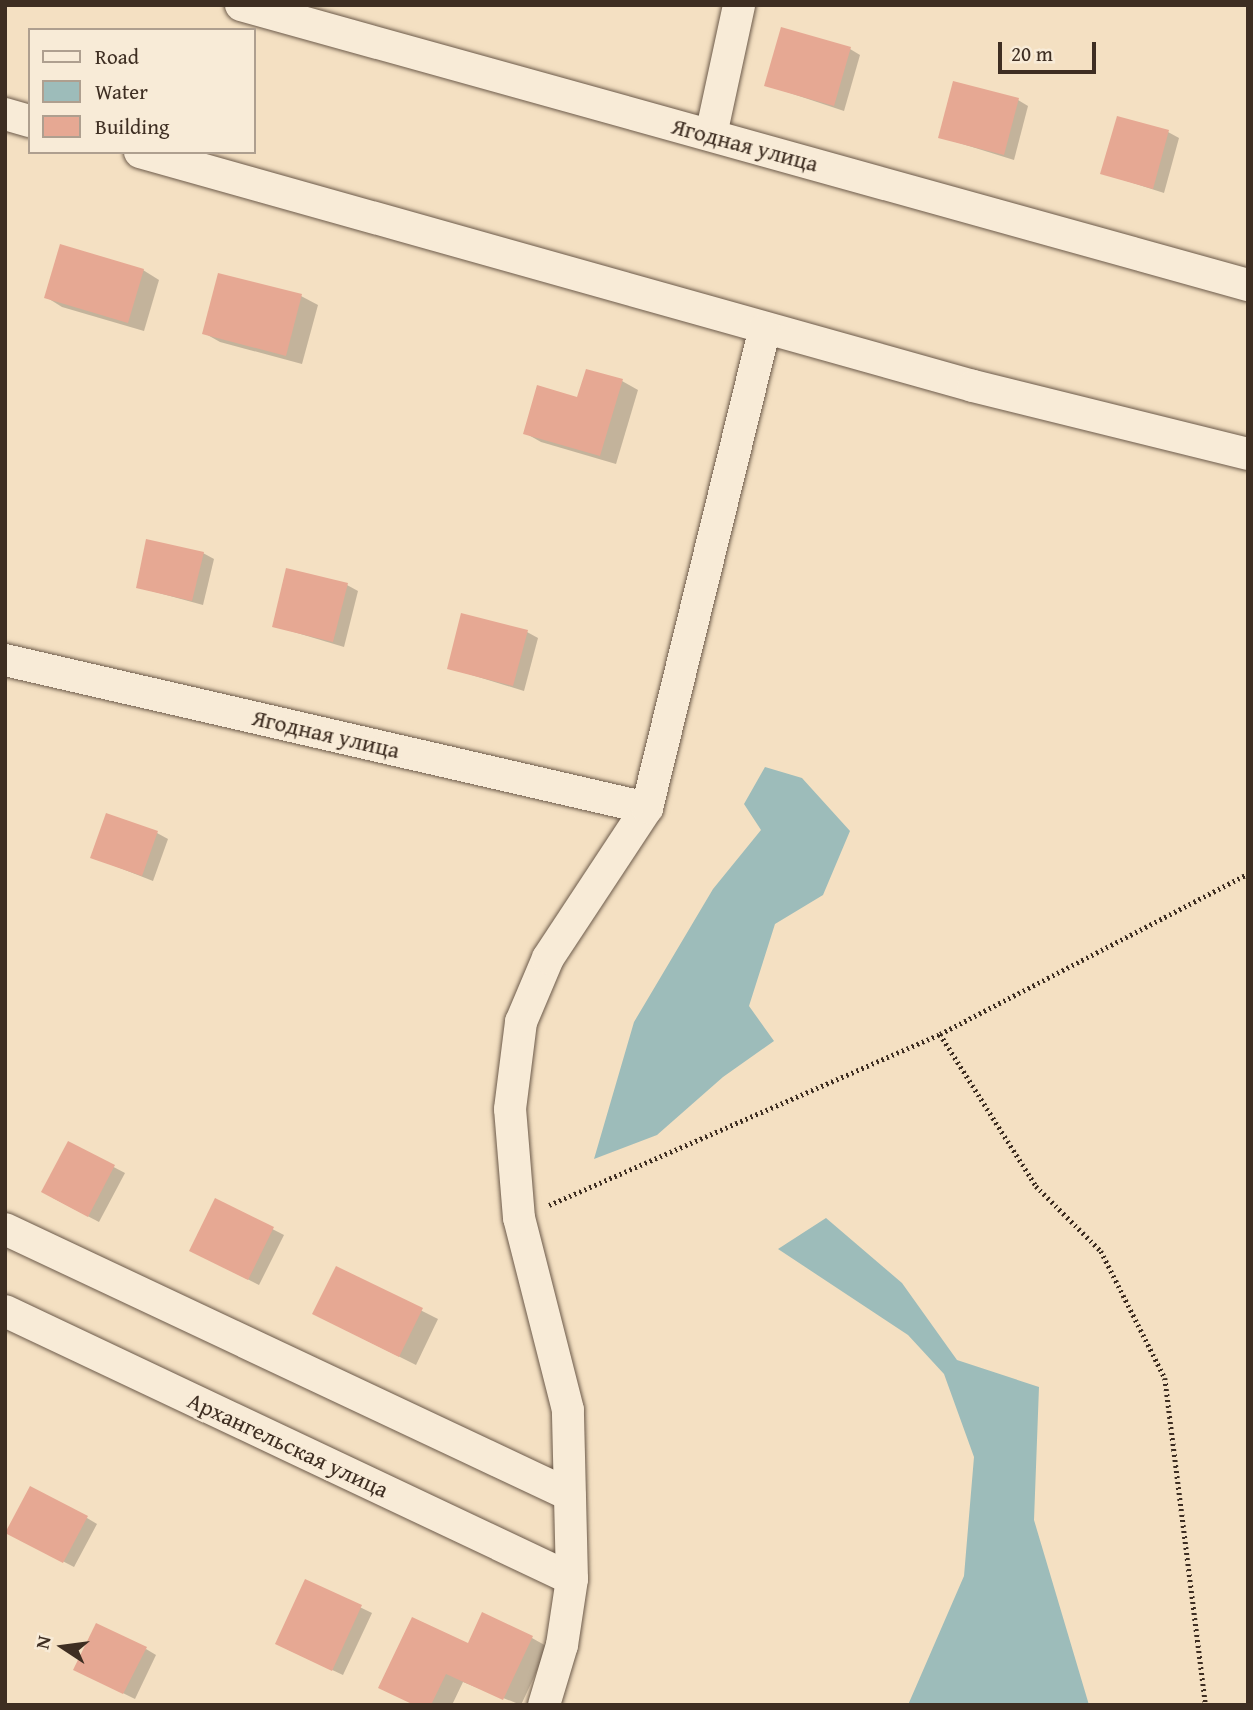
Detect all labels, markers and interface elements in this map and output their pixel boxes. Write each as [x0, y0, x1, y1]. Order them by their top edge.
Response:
legend [28, 28, 256, 154]
scale bar [1001, 28, 1099, 72]
text: 20 m [1011, 38, 1053, 69]
text: Road [95, 41, 139, 72]
text: Water [95, 76, 148, 107]
text: Building [95, 111, 169, 142]
street label: Ягодная улица [669, 112, 821, 178]
street label: Ягодная улица [250, 704, 402, 764]
street label: Архангельская улица [183, 1386, 393, 1504]
north arrow [28, 1612, 98, 1682]
text: N [27, 1633, 58, 1652]

